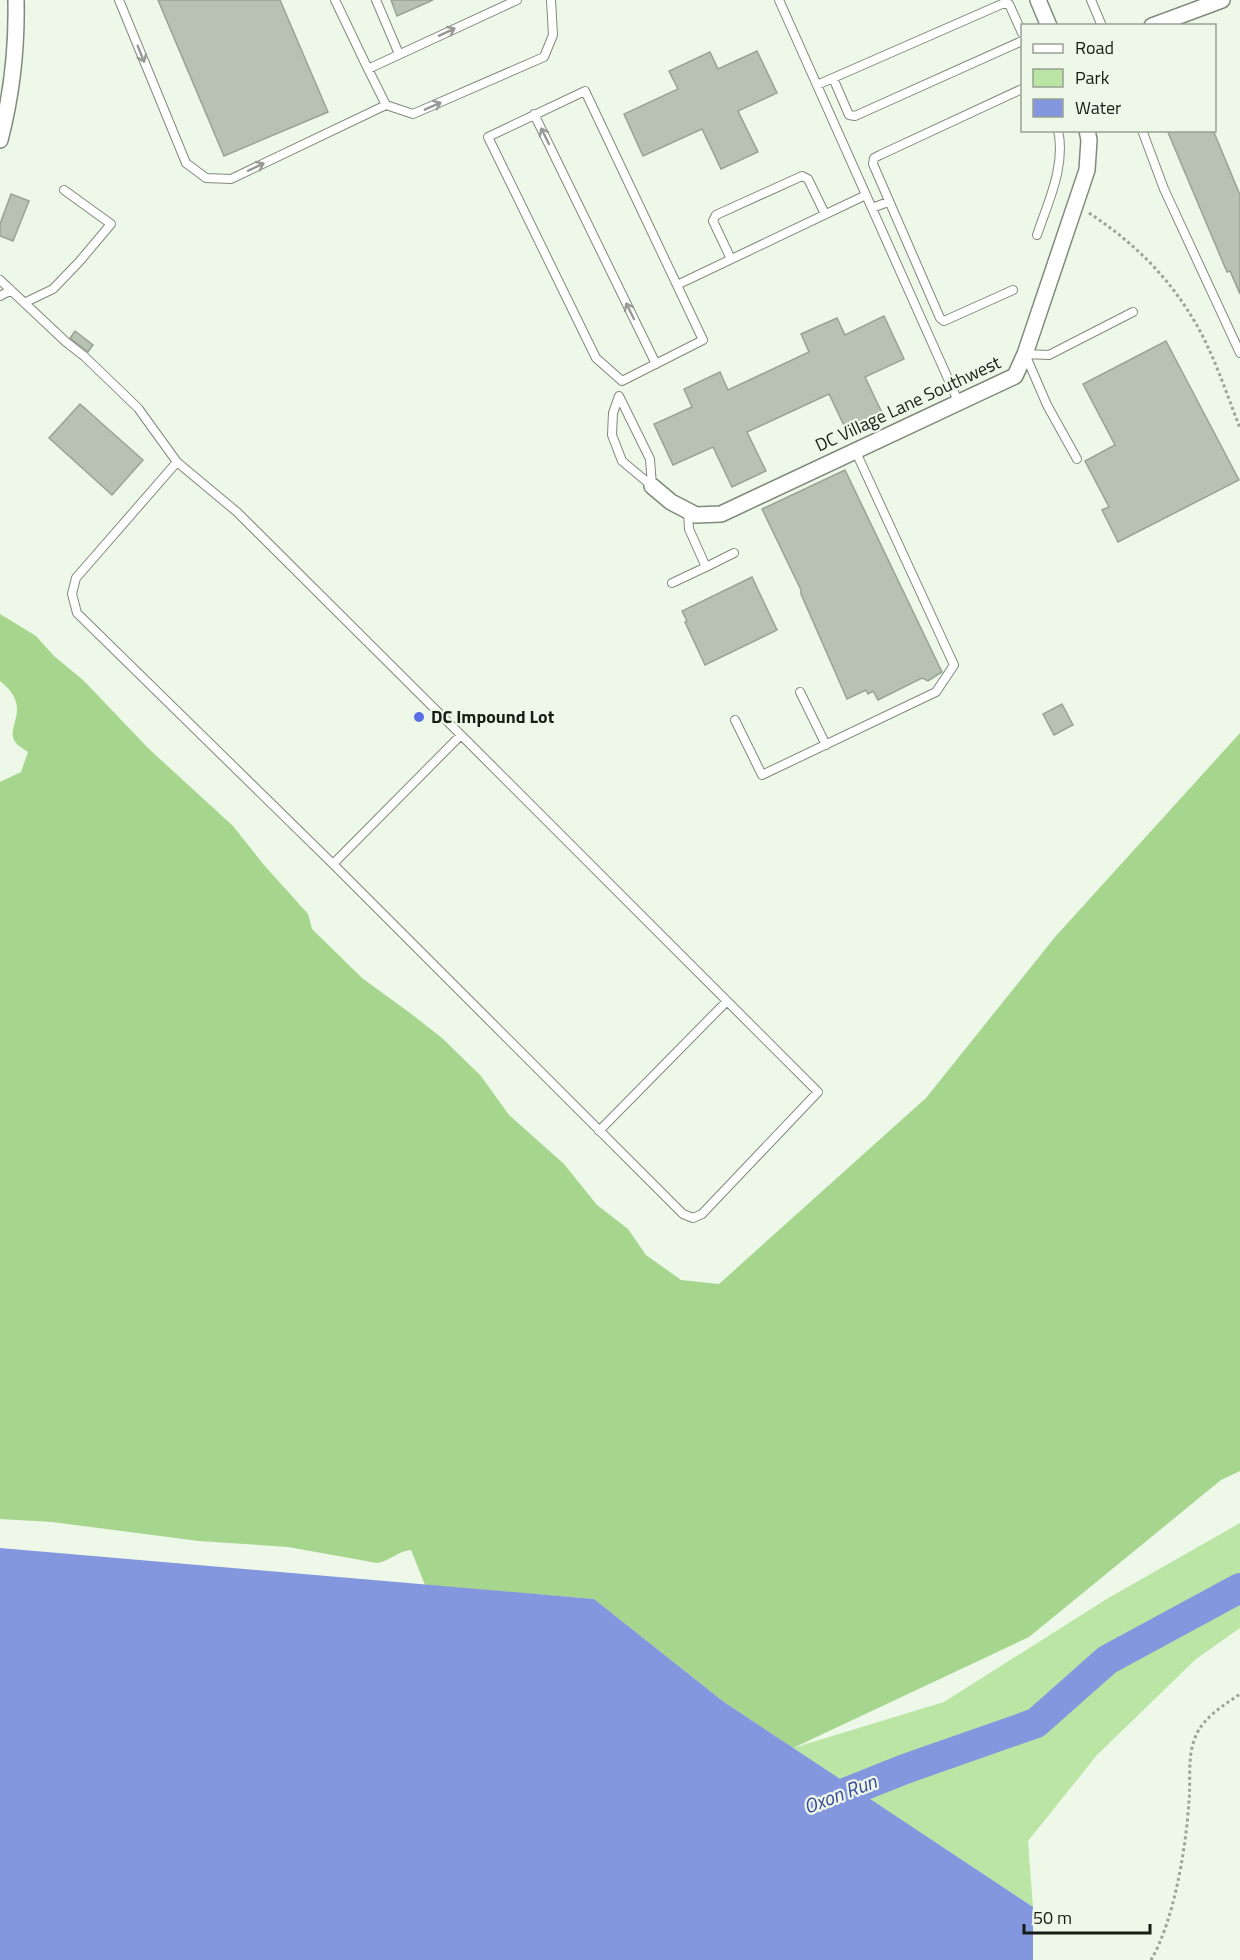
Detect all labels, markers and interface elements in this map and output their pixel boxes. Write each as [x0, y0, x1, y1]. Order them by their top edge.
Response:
legend [1021, 24, 1216, 132]
one-way arrow [438, 26, 456, 38]
text: Road [1075, 34, 1114, 61]
one-way arrow [136, 44, 147, 63]
text: Park [1075, 64, 1110, 91]
text: Water [1075, 94, 1121, 121]
one-way arrow [424, 99, 442, 110]
one-way arrow [538, 127, 550, 145]
one-way arrow [246, 161, 264, 173]
one-way arrow [624, 302, 636, 320]
street label: DC Village Lane Southwest [811, 348, 1006, 458]
place label: DC Impound Lot [431, 703, 555, 730]
marker: DC Impound Lot [412, 710, 426, 724]
water label: Oxon Run [799, 1765, 882, 1822]
scale bar [1024, 1897, 1150, 1935]
text: 50 m [1033, 1904, 1072, 1931]

